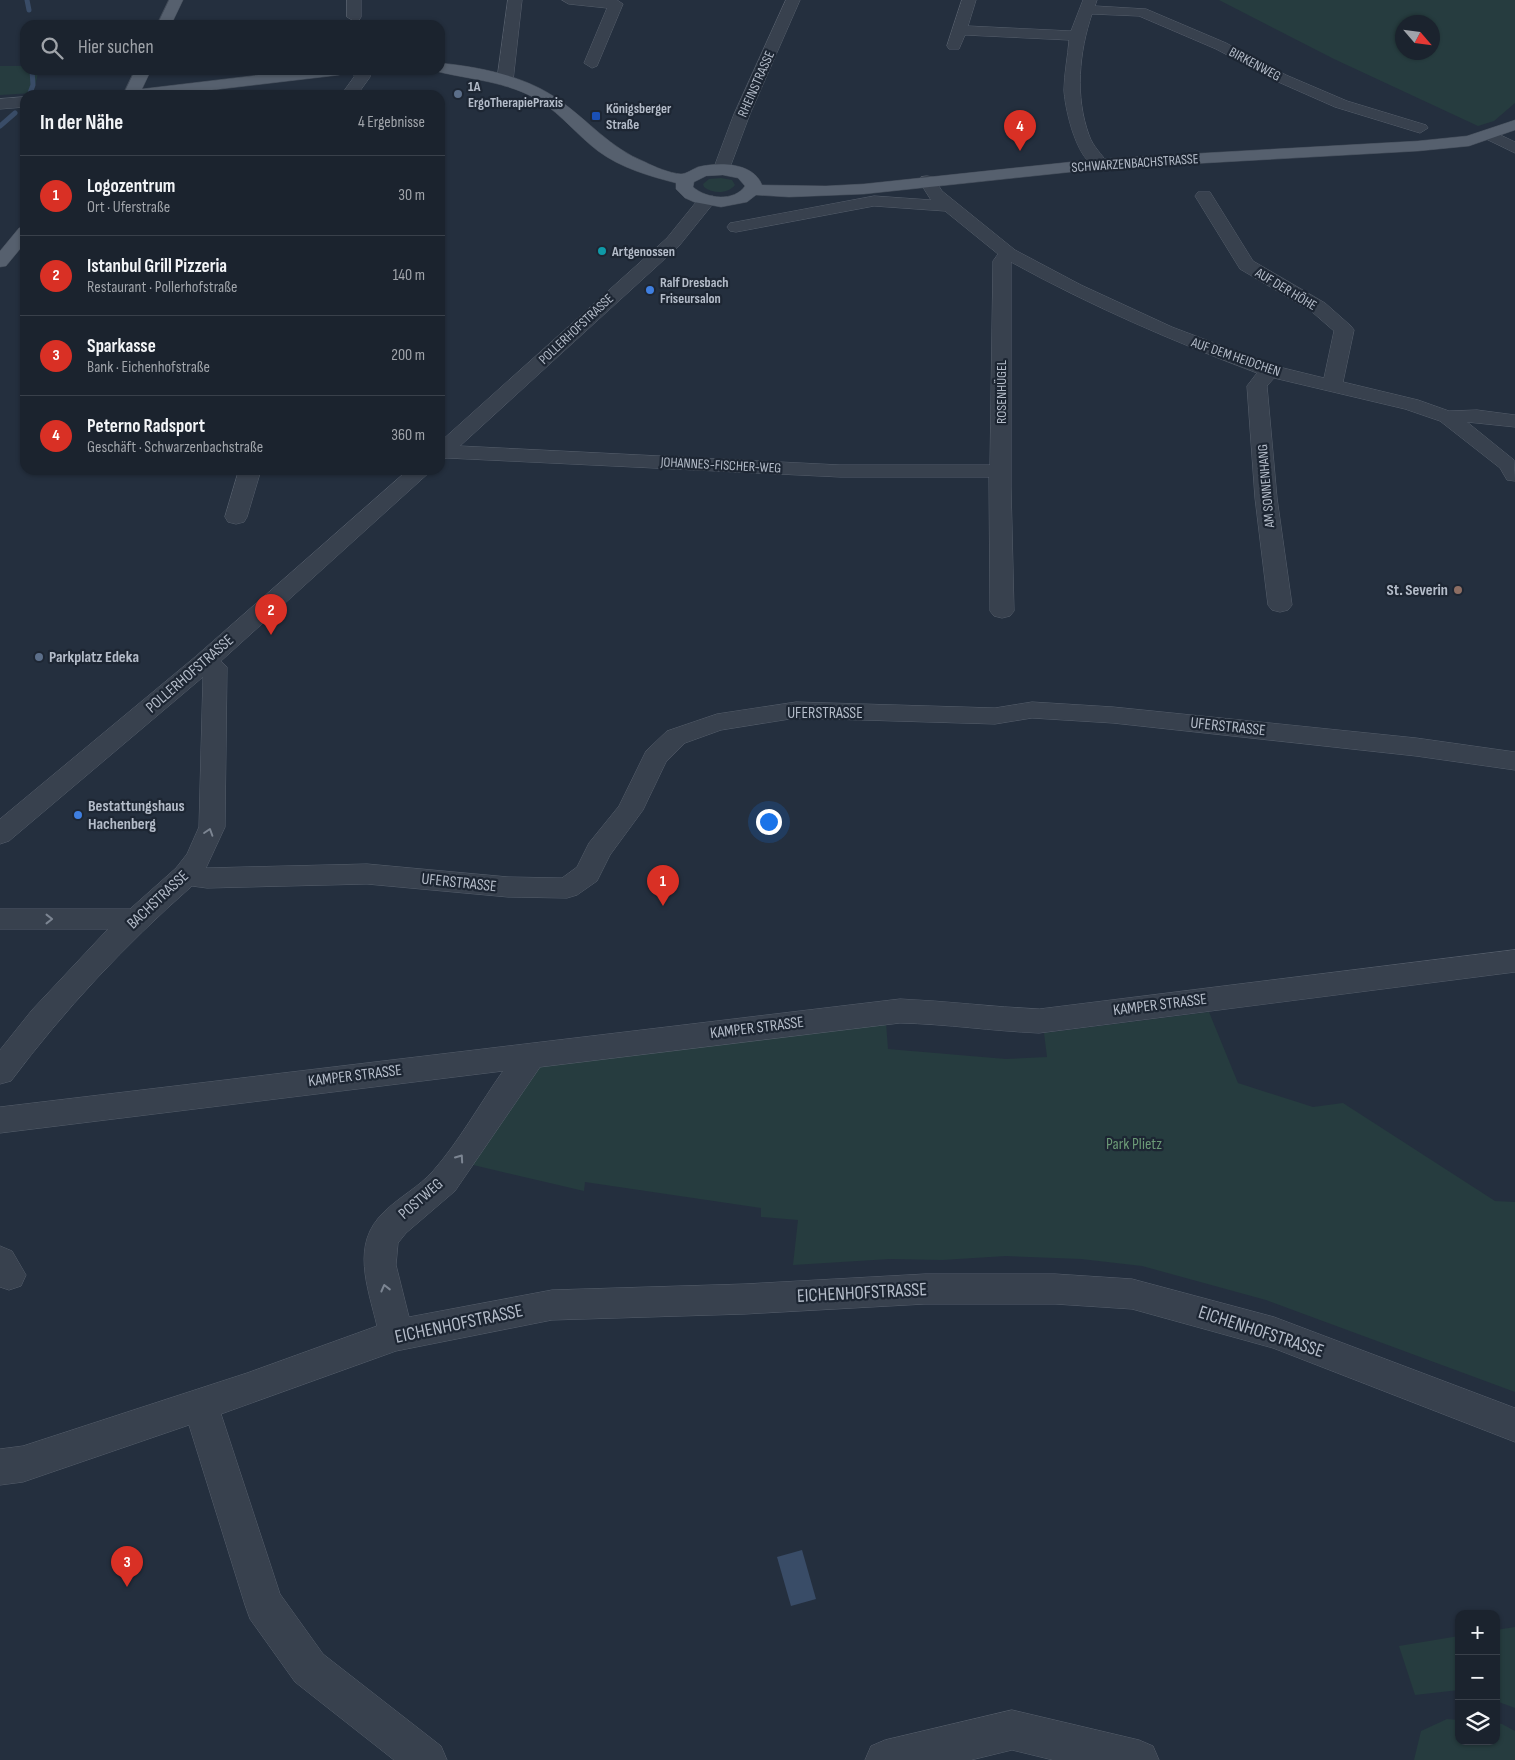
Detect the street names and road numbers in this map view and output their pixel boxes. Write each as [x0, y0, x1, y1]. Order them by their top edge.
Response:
street label: BIRKENWEG [1226, 43, 1284, 85]
street label: RHEINSTRASSE [734, 48, 778, 120]
street label: SCHWARZENBACHSTRASSE [1071, 150, 1199, 176]
street label: AUF DER HÖHE [1251, 263, 1320, 314]
street label: POLLERHOFSTRASSE [535, 290, 617, 368]
street label: AUF DEM HEIDCHEN [1188, 333, 1283, 380]
street label: ROSENHÜGEL [993, 360, 1010, 424]
street label: AM SONNENHANG [1254, 443, 1278, 530]
street label: JOHANNES-FISCHER-WEG [659, 453, 782, 477]
street label: POLLERHOFSTRASSE [142, 631, 238, 717]
street label: UFERSTRASSE [787, 704, 863, 723]
street label: UFERSTRASSE [1189, 714, 1267, 740]
street label: BACHSTRASSE [123, 867, 193, 933]
street label: UFERSTRASSE [420, 870, 498, 896]
street label: KAMPER STRASSE [1112, 990, 1208, 1020]
street label: KAMPER STRASSE [709, 1013, 805, 1043]
street label: KAMPER STRASSE [307, 1061, 403, 1091]
street label: POSTWEG [395, 1175, 447, 1223]
street label: EICHENHOFSTRASSE [796, 1278, 928, 1308]
street label: EICHENHOFSTRASSE [393, 1299, 525, 1349]
street label: EICHENHOFSTRASSE [1195, 1301, 1327, 1363]

